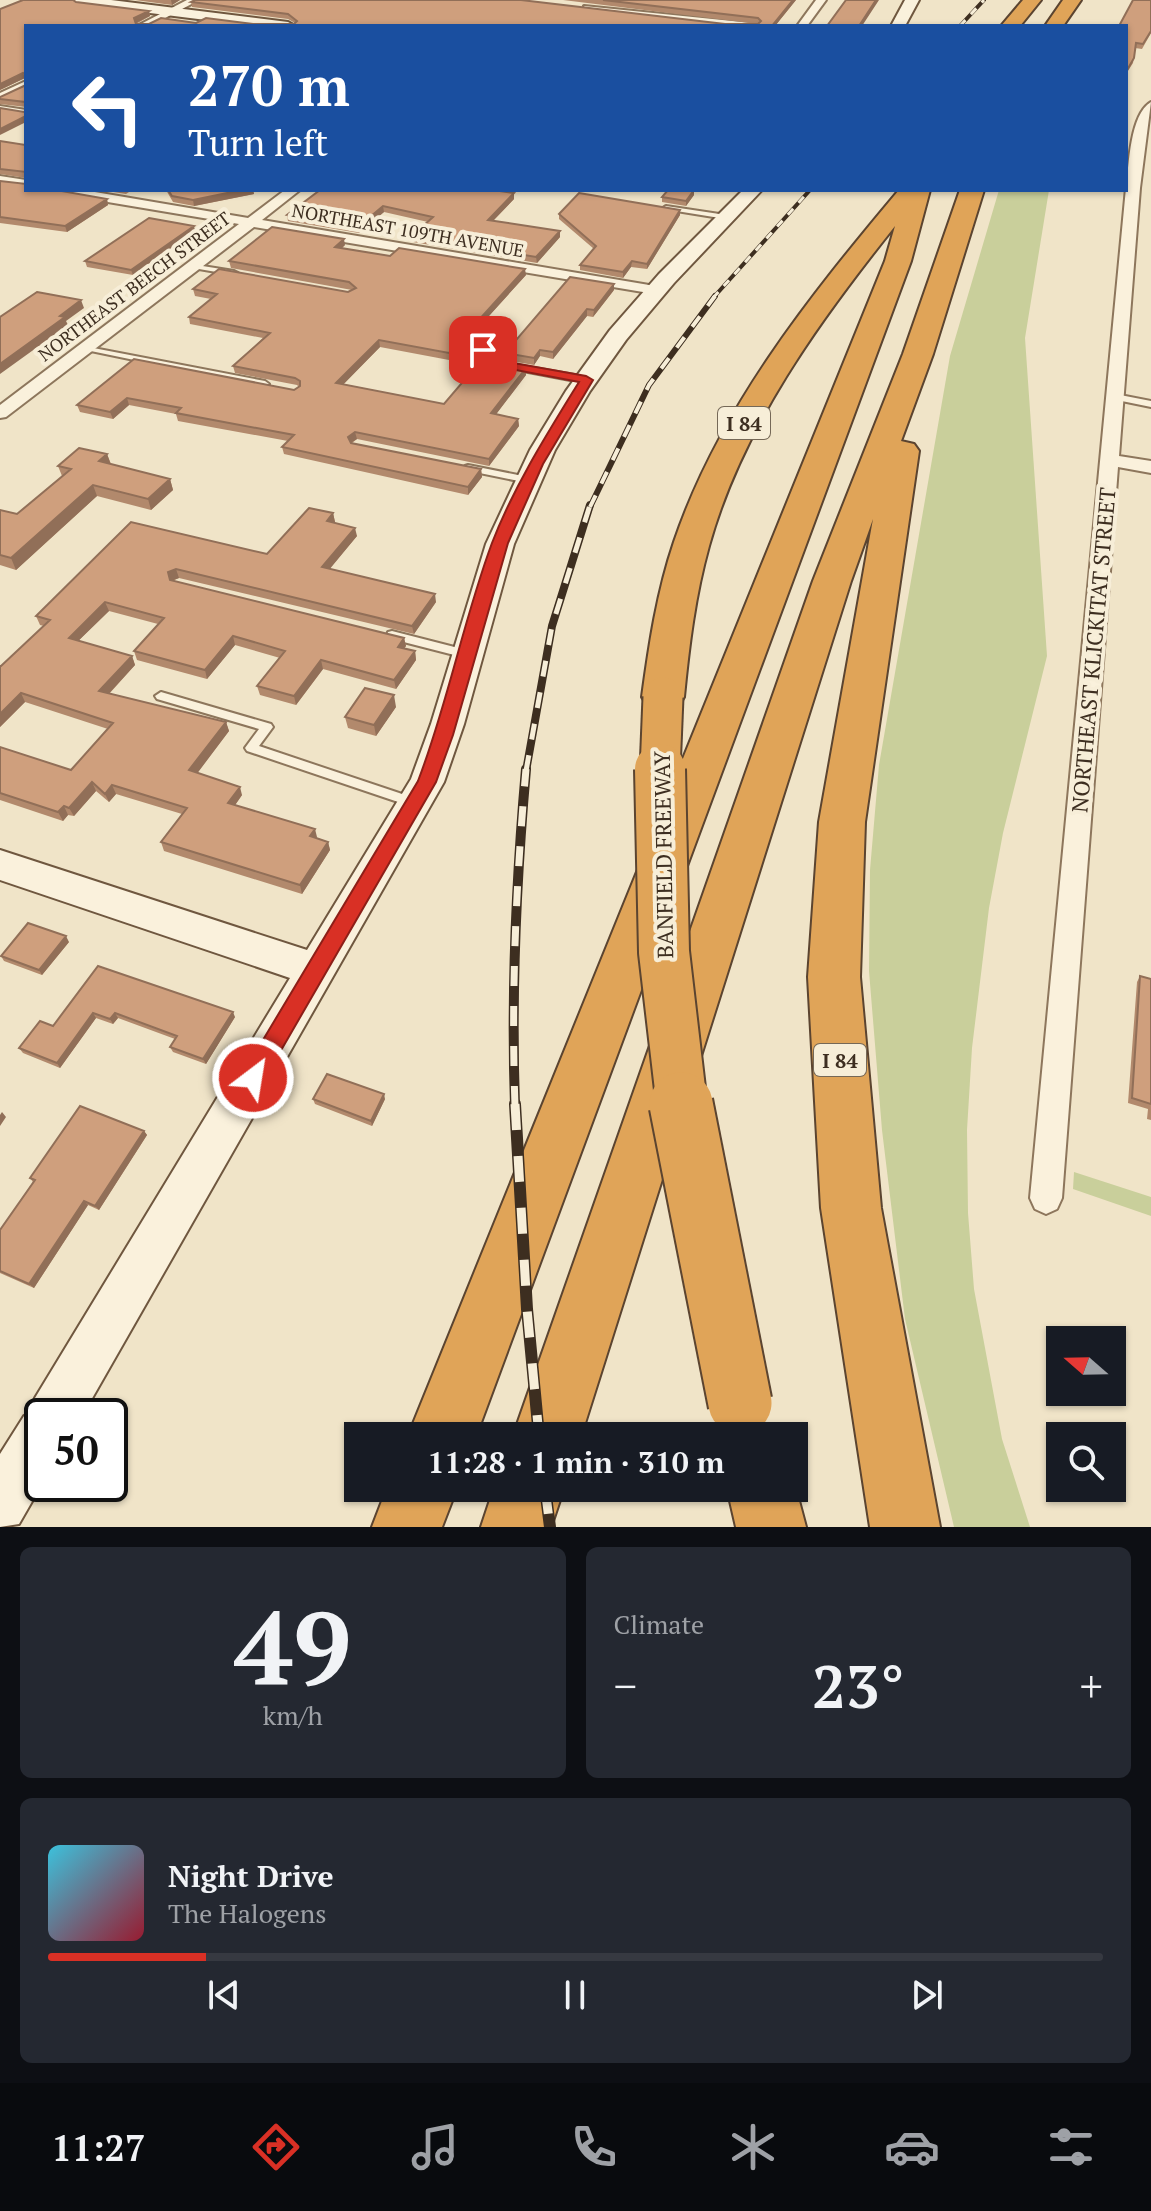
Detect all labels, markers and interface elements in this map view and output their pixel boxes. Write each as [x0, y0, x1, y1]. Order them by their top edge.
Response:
text: 270 m [188, 48, 350, 122]
icon: left [56, 56, 160, 160]
text: Turn left [188, 119, 328, 166]
street label: NORTHEAST 109TH AVENUE [290, 198, 526, 262]
street label: NORTHEAST BEECH STREET [33, 206, 235, 366]
pin [449, 316, 517, 384]
icon: arrive [461, 328, 505, 372]
road number: I 84 [718, 407, 770, 439]
street label: NORTHEAST KLICKITAT STREET [1064, 486, 1122, 814]
street label: BANFIELD FREEWAY [647, 750, 679, 959]
position arrow [211, 1036, 295, 1120]
road number: I 84 [814, 1044, 866, 1076]
north arrow [1046, 1326, 1126, 1406]
map controls [1046, 1326, 1126, 1502]
speed limit sign: 50 [24, 1398, 128, 1502]
button: search [1046, 1422, 1126, 1502]
text: 11:28 · 1 min · 310 m [428, 1442, 724, 1482]
text: 49 [234, 1577, 352, 1715]
text: Climate [614, 1607, 704, 1641]
text: 23° [812, 1646, 905, 1725]
text: − [614, 1656, 637, 1715]
text: + [1080, 1656, 1103, 1715]
text: km/h [263, 1698, 323, 1732]
text: Night Drive [168, 1856, 334, 1896]
text: The Halogens [168, 1896, 326, 1930]
icon: previous [202, 1973, 246, 2017]
icon: pause [553, 1973, 597, 2017]
icon: next [905, 1973, 949, 2017]
icon: directions [248, 2119, 304, 2175]
icon: music [407, 2119, 463, 2175]
icon: phone [566, 2119, 622, 2175]
icon: climate [725, 2119, 781, 2175]
icon: car [884, 2119, 940, 2175]
icon: filters [1043, 2119, 1099, 2175]
text: 11:27 [52, 2124, 145, 2171]

